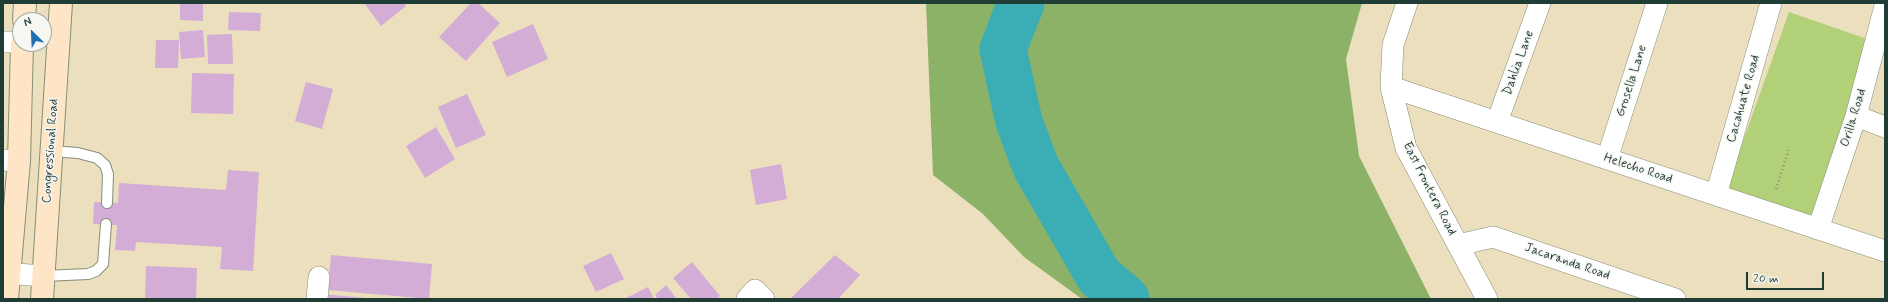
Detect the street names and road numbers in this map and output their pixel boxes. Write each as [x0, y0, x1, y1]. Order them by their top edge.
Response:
street label: Dahlia Lane [1500, 28, 1538, 98]
street label: Grosella Lane [1613, 43, 1651, 119]
street label: Cacahuate Road [1724, 53, 1764, 145]
street label: Orilla Road [1838, 87, 1870, 149]
street label: Congressional Road [40, 98, 62, 204]
street label: East Frontera Road [1399, 140, 1459, 238]
street label: Helecho Road [1601, 150, 1675, 188]
street label: Jacaranda Road [1522, 240, 1612, 284]

